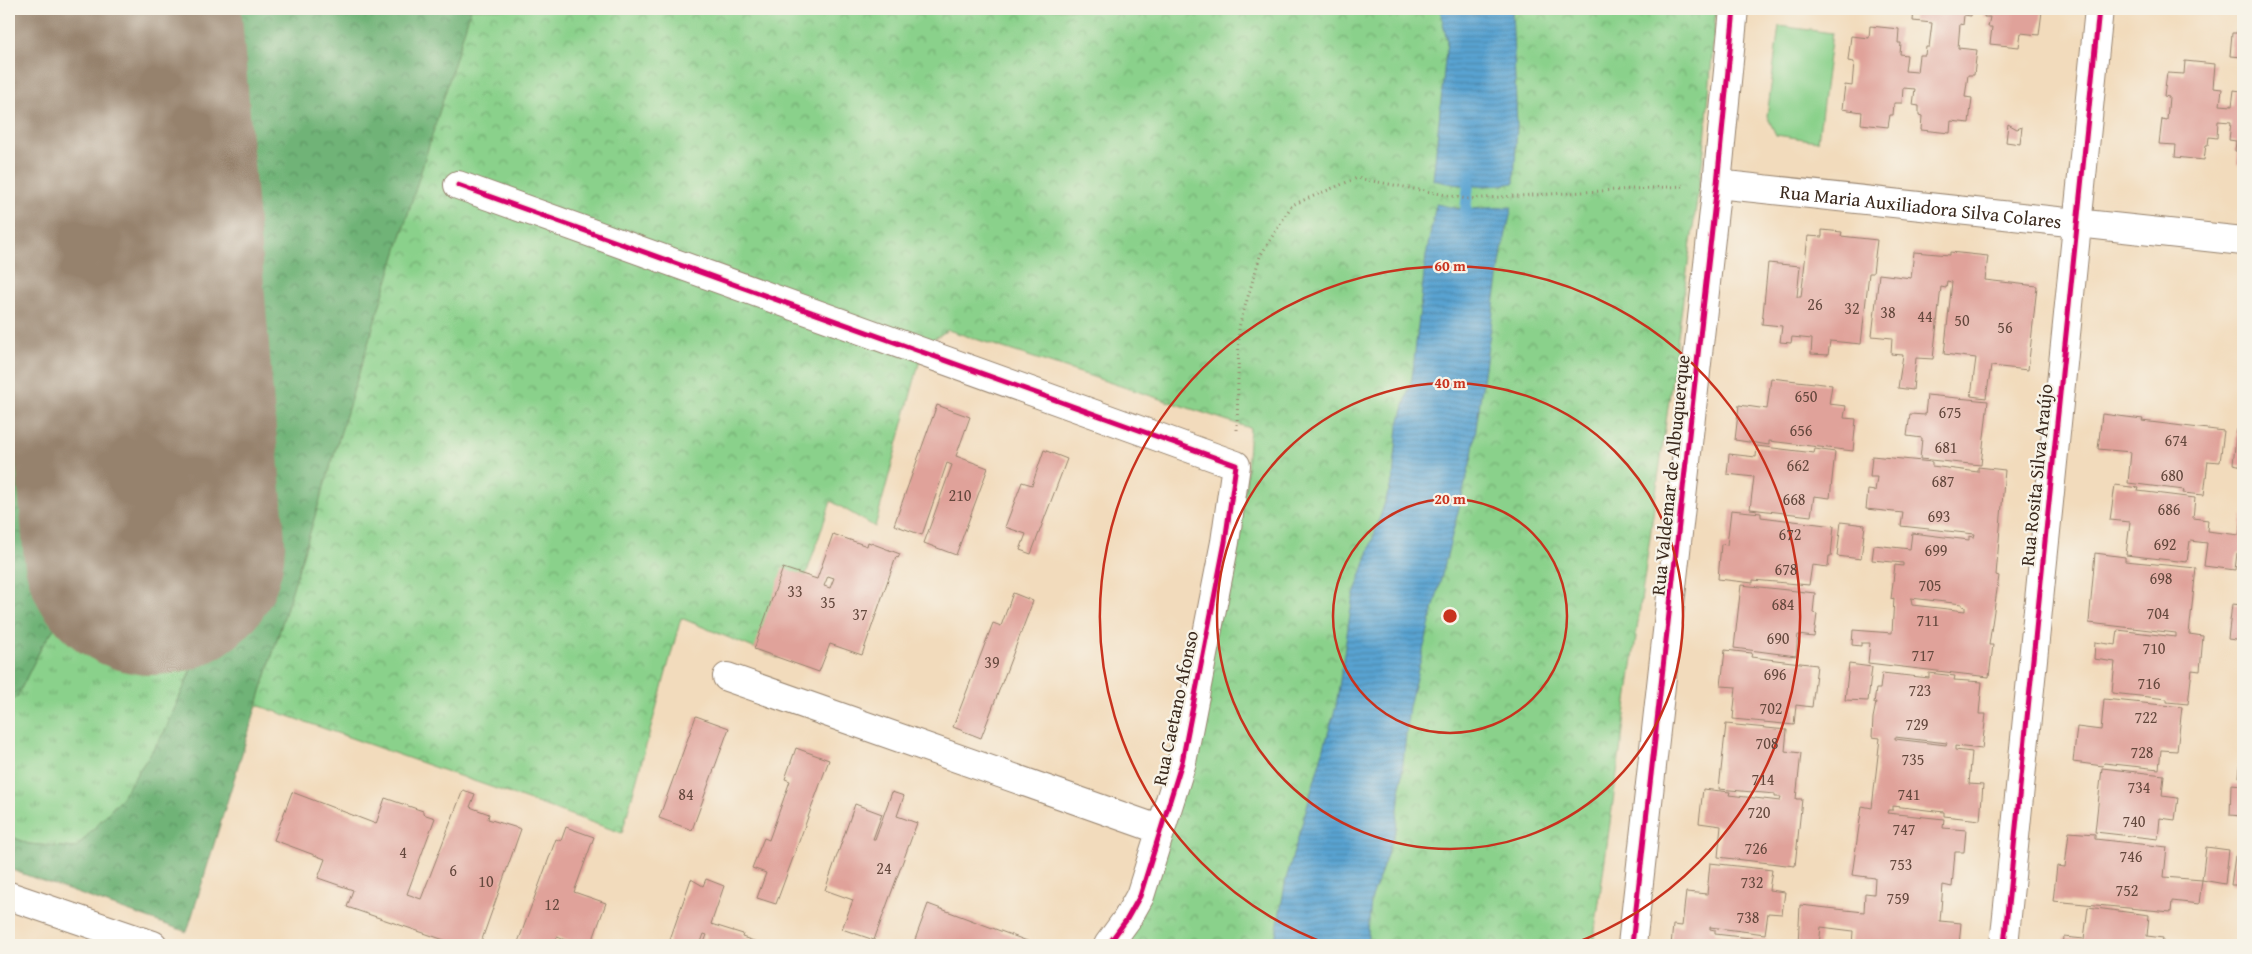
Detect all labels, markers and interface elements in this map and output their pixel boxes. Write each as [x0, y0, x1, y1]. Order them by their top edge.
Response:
street label: Rua Maria Auxiliadora Silva Colares [1779, 177, 2063, 235]
text: 60 m [1434, 255, 1466, 276]
house number: 26 [1807, 292, 1823, 316]
house number: 32 [1844, 296, 1860, 320]
house number: 38 [1880, 300, 1896, 324]
house number: 44 [1917, 304, 1933, 328]
house number: 50 [1954, 308, 1970, 332]
house number: 56 [1997, 315, 2013, 339]
street label: Rua Valdemar de Albuquerque [1643, 353, 1697, 597]
text: 40 m [1434, 372, 1466, 393]
street label: Rua Rosita Silva Araújo [2013, 382, 2059, 568]
house number: 650 [1794, 384, 1818, 408]
house number: 675 [1938, 400, 1962, 424]
house number: 656 [1789, 418, 1813, 442]
house number: 674 [2164, 428, 2188, 452]
house number: 681 [1934, 435, 1958, 459]
house number: 662 [1786, 453, 1810, 477]
house number: 680 [2160, 463, 2184, 487]
house number: 687 [1931, 469, 1955, 493]
house number: 210 [948, 483, 972, 507]
house number: 668 [1782, 487, 1806, 511]
text: 20 m [1434, 488, 1466, 509]
house number: 686 [2157, 497, 2181, 521]
house number: 693 [1927, 504, 1951, 528]
house number: 672 [1778, 522, 1802, 546]
house number: 692 [2153, 532, 2177, 556]
house number: 699 [1924, 538, 1948, 562]
house number: 678 [1774, 557, 1798, 581]
house number: 698 [2149, 566, 2173, 590]
house number: 705 [1918, 573, 1942, 597]
house number: 33 [787, 579, 803, 603]
house number: 35 [820, 590, 836, 614]
house number: 684 [1771, 592, 1795, 616]
house number: 704 [2146, 601, 2170, 625]
house number: 37 [852, 602, 868, 626]
centre of rings [1441, 607, 1459, 625]
house number: 711 [1916, 608, 1940, 632]
house number: 690 [1766, 626, 1790, 650]
street label: Rua Caetano Afonso [1145, 628, 1205, 788]
house number: 710 [2142, 636, 2166, 660]
house number: 717 [1911, 643, 1935, 667]
house number: 39 [984, 650, 1000, 674]
house number: 696 [1763, 662, 1787, 686]
house number: 716 [2137, 671, 2161, 695]
house number: 723 [1908, 678, 1932, 702]
house number: 702 [1759, 696, 1783, 720]
house number: 722 [2134, 705, 2158, 729]
house number: 729 [1905, 712, 1929, 736]
house number: 708 [1755, 731, 1779, 755]
house number: 728 [2130, 740, 2154, 764]
house number: 735 [1901, 747, 1925, 771]
house number: 714 [1751, 767, 1775, 791]
house number: 734 [2127, 775, 2151, 799]
house number: 84 [678, 782, 694, 806]
house number: 741 [1897, 782, 1921, 806]
house number: 720 [1747, 800, 1771, 824]
house number: 740 [2122, 809, 2146, 833]
house number: 747 [1892, 817, 1916, 841]
house number: 726 [1744, 836, 1768, 860]
house number: 4 [399, 840, 407, 864]
house number: 746 [2119, 844, 2143, 868]
house number: 753 [1889, 852, 1913, 876]
house number: 24 [876, 856, 892, 880]
house number: 6 [449, 858, 457, 882]
house number: 10 [478, 869, 494, 893]
house number: 732 [1740, 870, 1764, 894]
house number: 752 [2115, 878, 2139, 902]
house number: 759 [1886, 886, 1910, 910]
house number: 12 [544, 892, 560, 916]
house number: 738 [1736, 905, 1760, 929]

